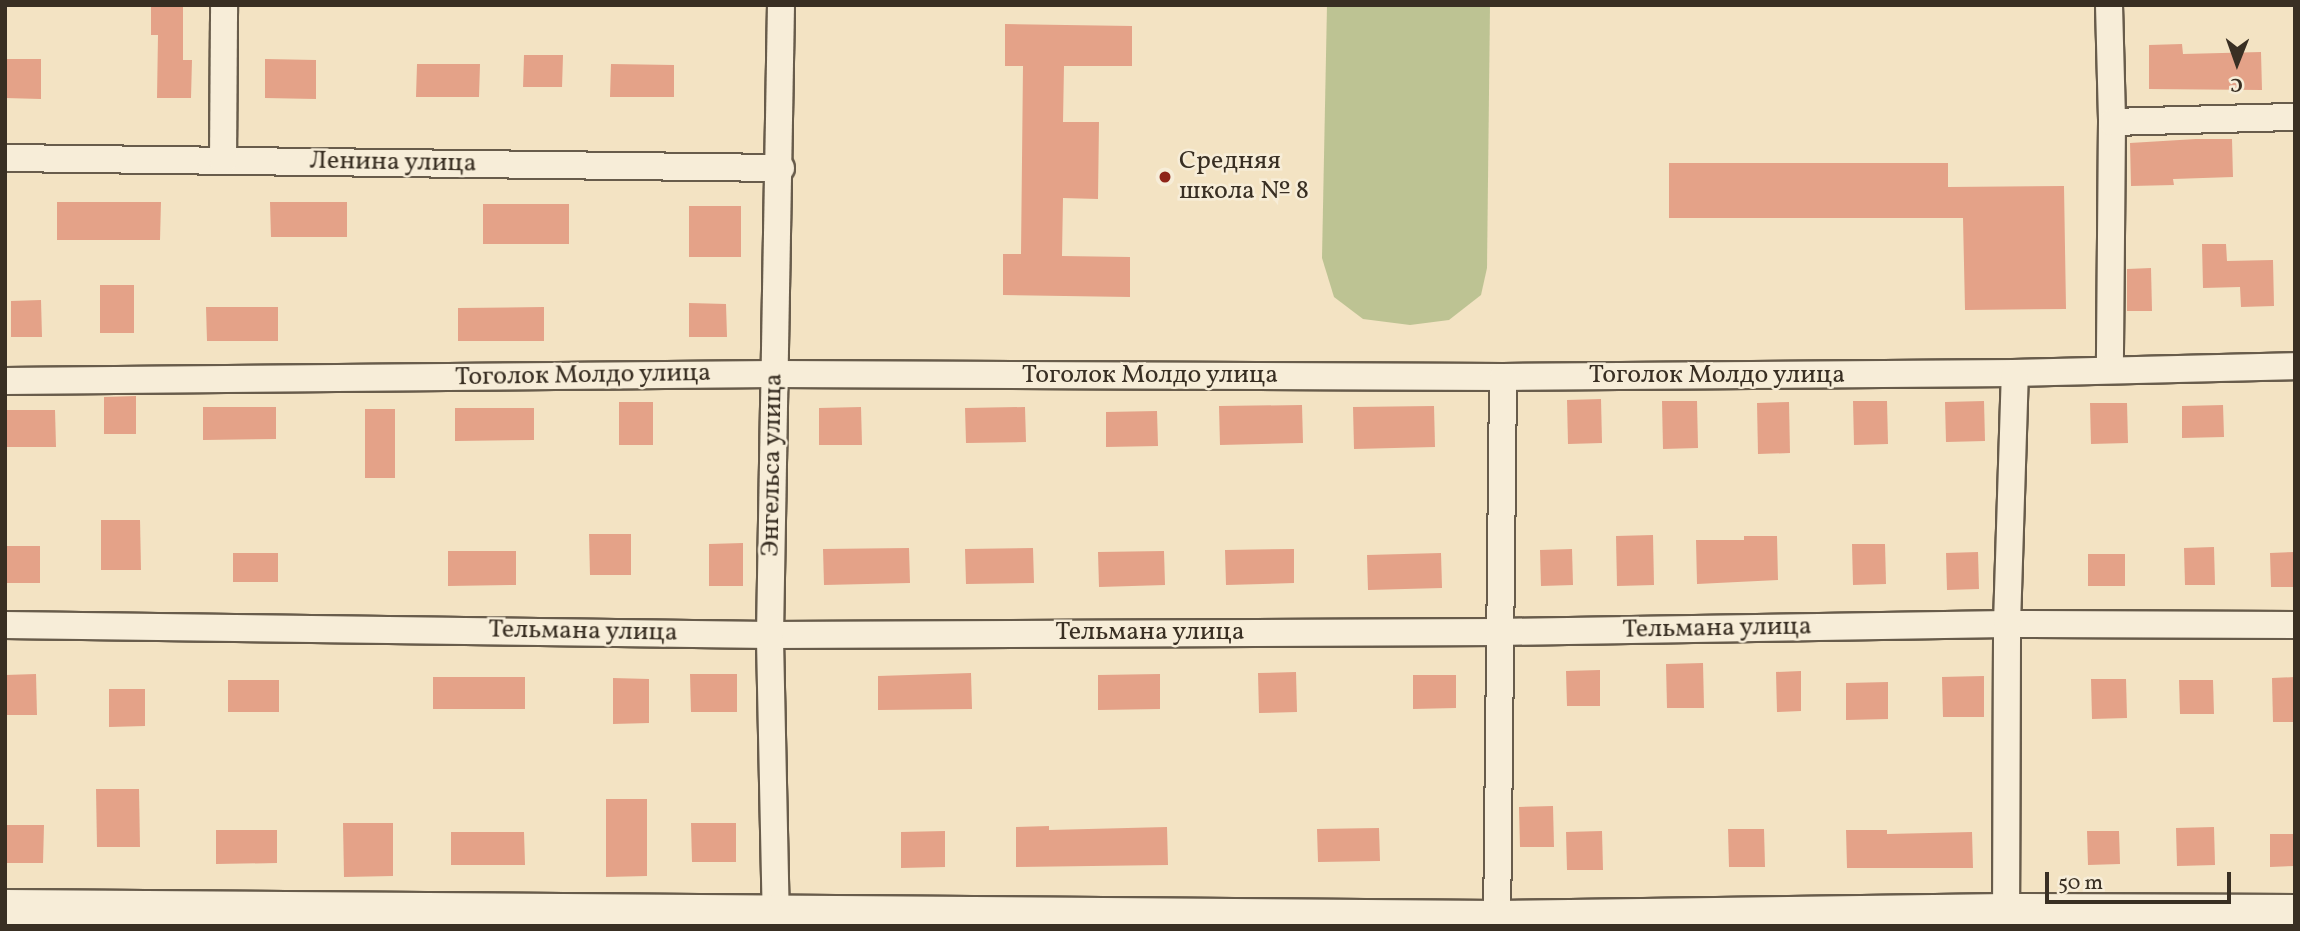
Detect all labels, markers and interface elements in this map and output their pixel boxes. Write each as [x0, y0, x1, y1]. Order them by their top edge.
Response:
north arrow [2202, 28, 2272, 98]
text: С [2230, 71, 2243, 97]
street label: Ленина улица [309, 146, 477, 180]
place label: Средняя школа № 8 [1179, 146, 1309, 208]
marker: Средняя школа № 8 [1157, 169, 1173, 185]
street label: Тоголок Молдо улица [454, 358, 712, 394]
street label: Тоголок Молдо улица [1021, 360, 1279, 392]
street label: Тоголок Молдо улица [1588, 360, 1846, 392]
street label: Энгельса улица [756, 373, 790, 557]
street label: Тельмана улица [1622, 612, 1812, 646]
street label: Тельмана улица [488, 615, 678, 649]
street label: Тельмана улица [1055, 617, 1245, 649]
scale bar [2048, 858, 2234, 902]
text: 50 m [2058, 869, 2103, 898]

